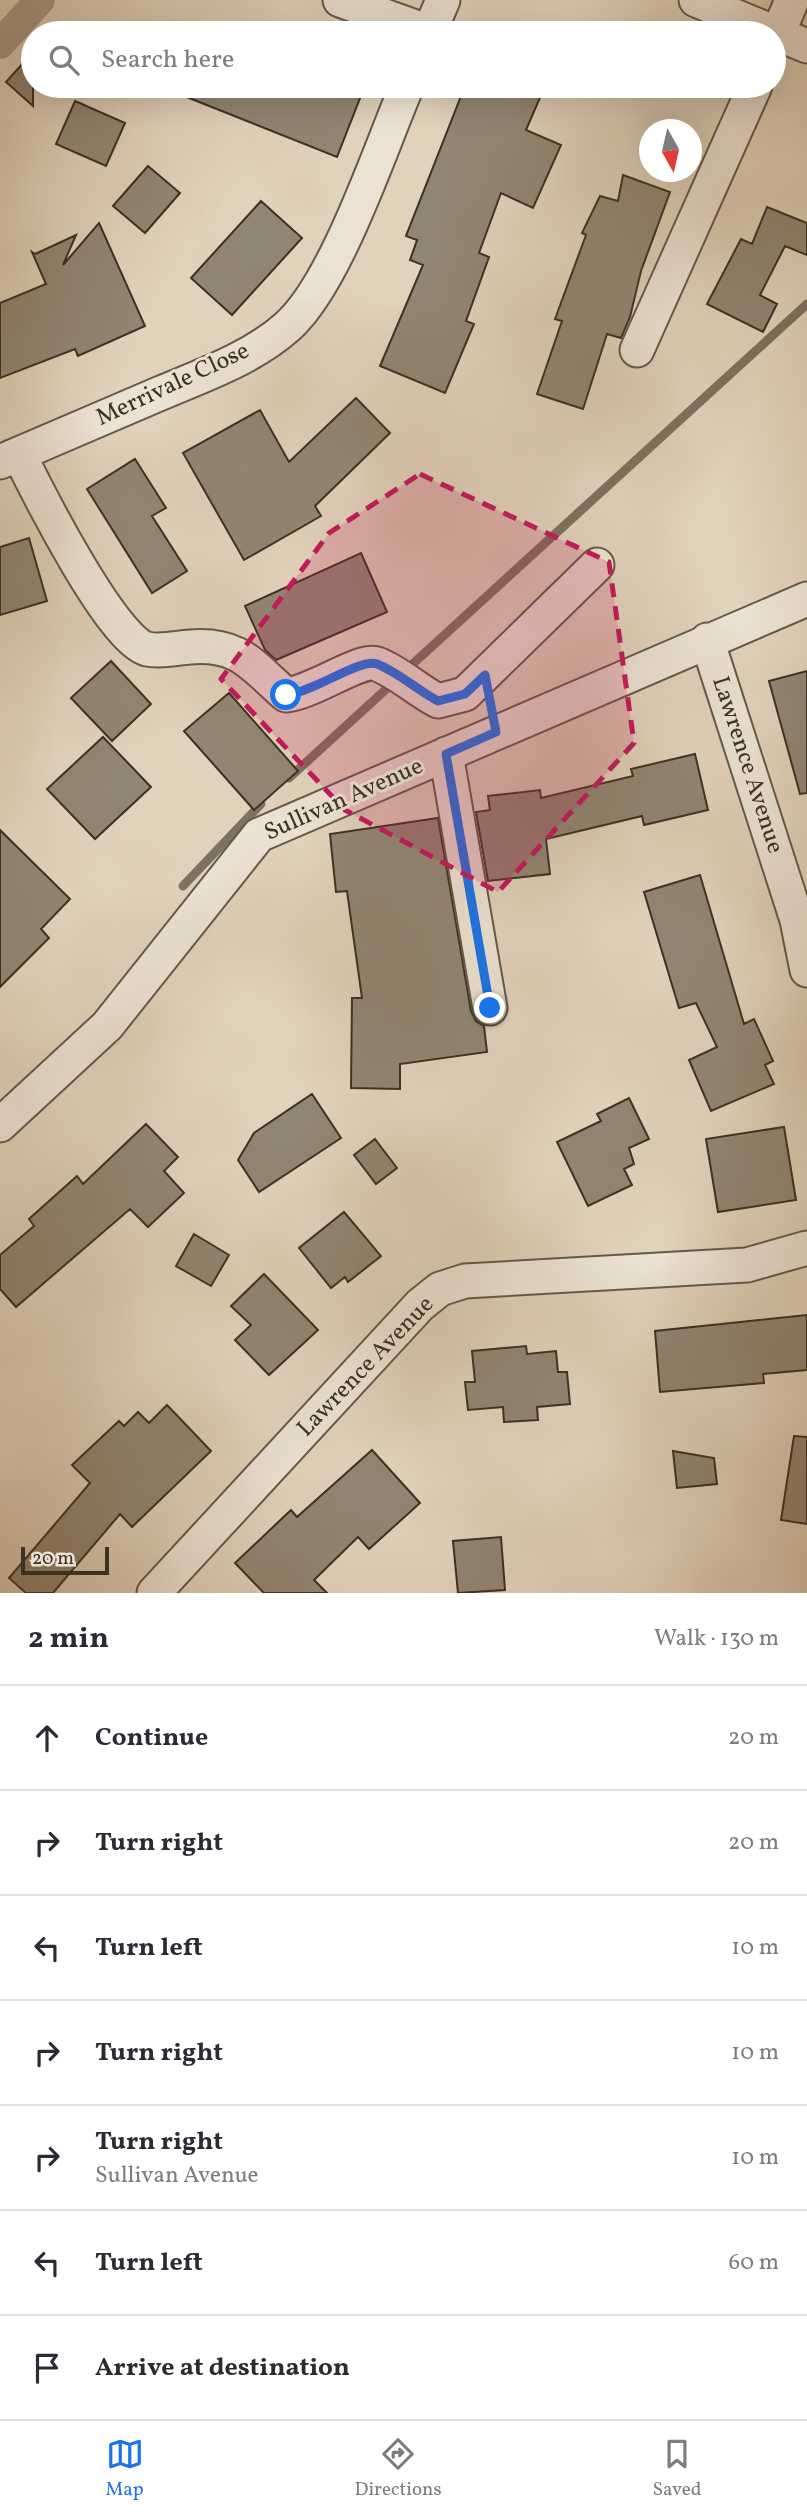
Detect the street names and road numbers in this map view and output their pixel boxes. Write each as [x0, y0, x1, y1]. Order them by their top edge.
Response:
street label: Merrivale Close [91, 335, 255, 435]
street label: Lawrence Avenue [702, 672, 792, 858]
street label: Sullivan Avenue [259, 750, 429, 850]
street label: Lawrence Avenue [290, 1289, 442, 1445]

